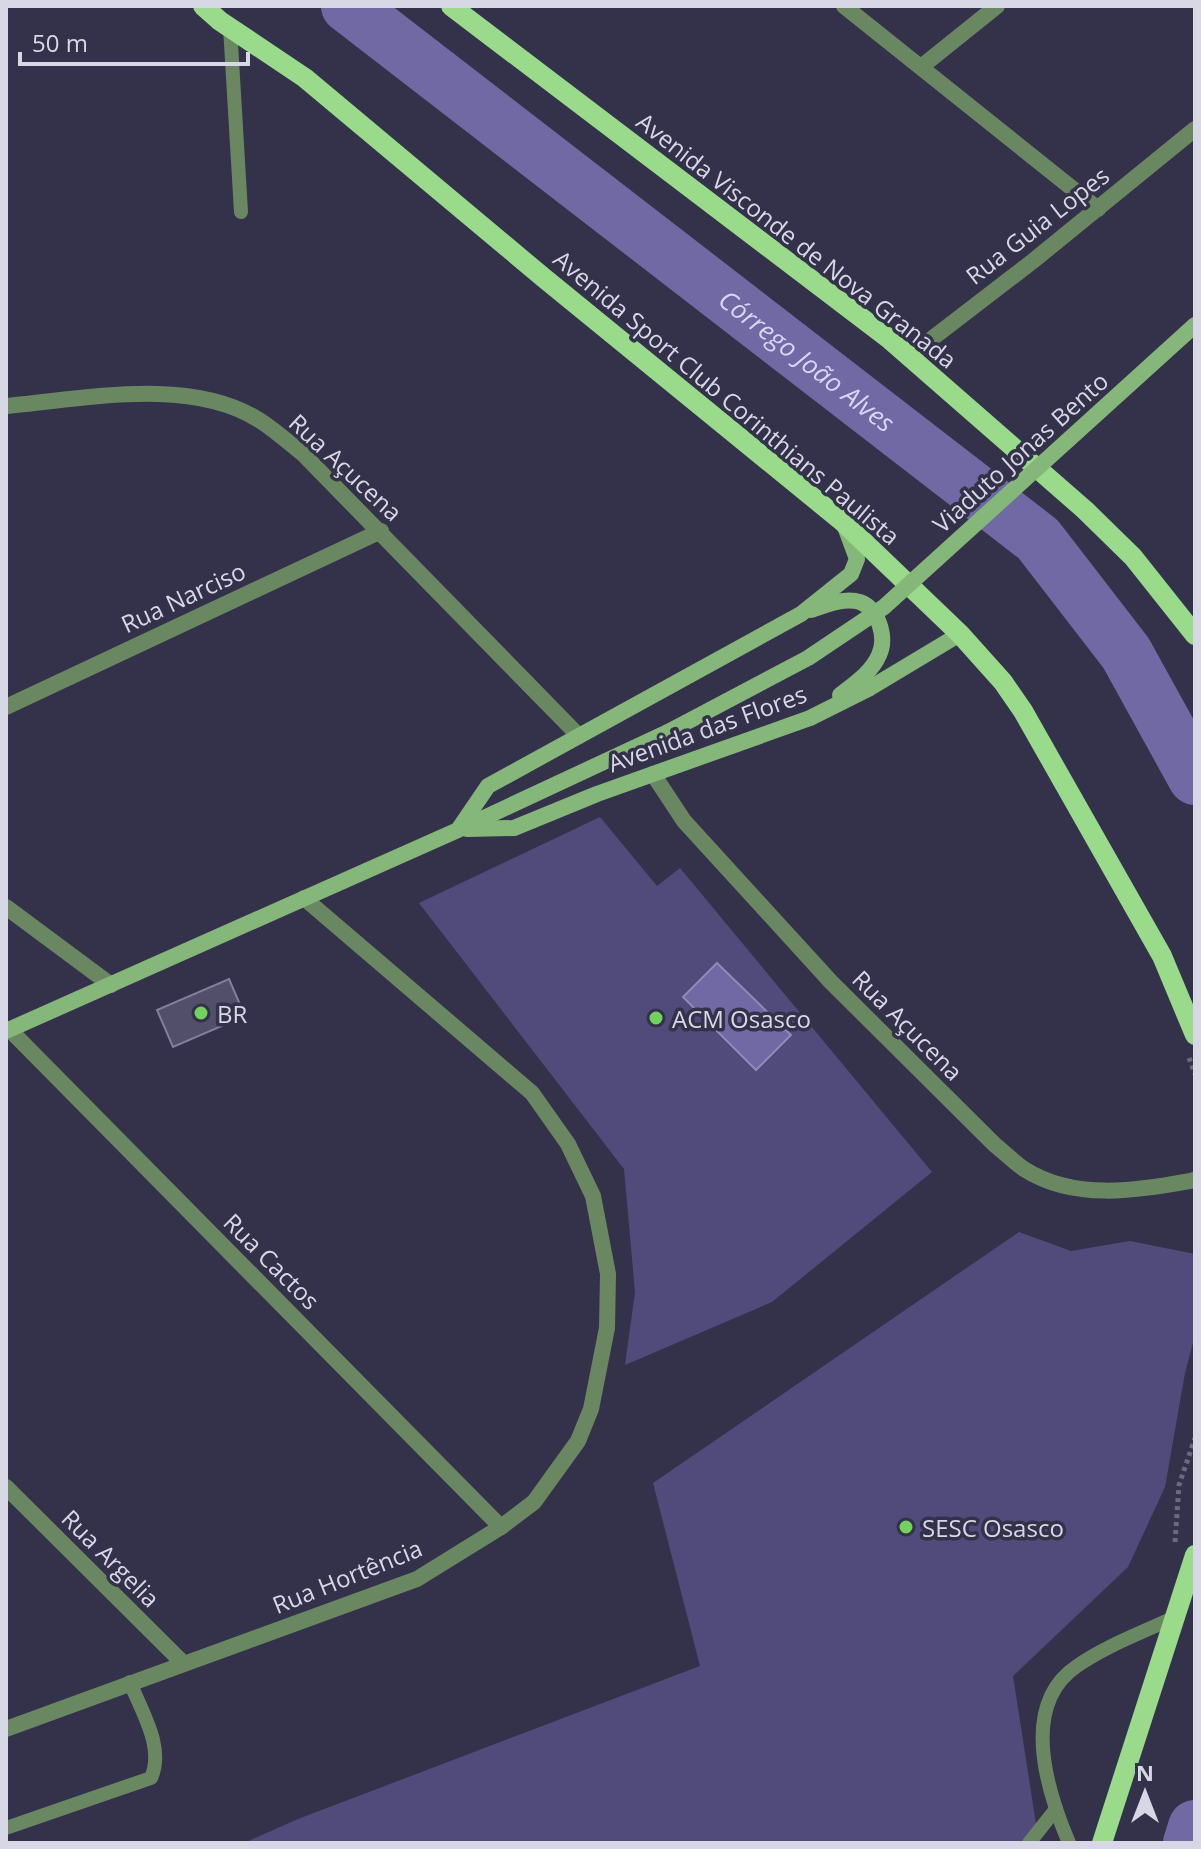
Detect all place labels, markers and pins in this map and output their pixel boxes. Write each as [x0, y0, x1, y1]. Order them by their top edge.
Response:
place label: BR [217, 997, 248, 1030]
place label: ACM Osasco [672, 1002, 811, 1035]
marker: BR [192, 1004, 210, 1022]
marker: ACM Osasco [647, 1009, 665, 1027]
place label: SESC Osasco [922, 1511, 1064, 1544]
marker: SESC Osasco [897, 1518, 915, 1536]

